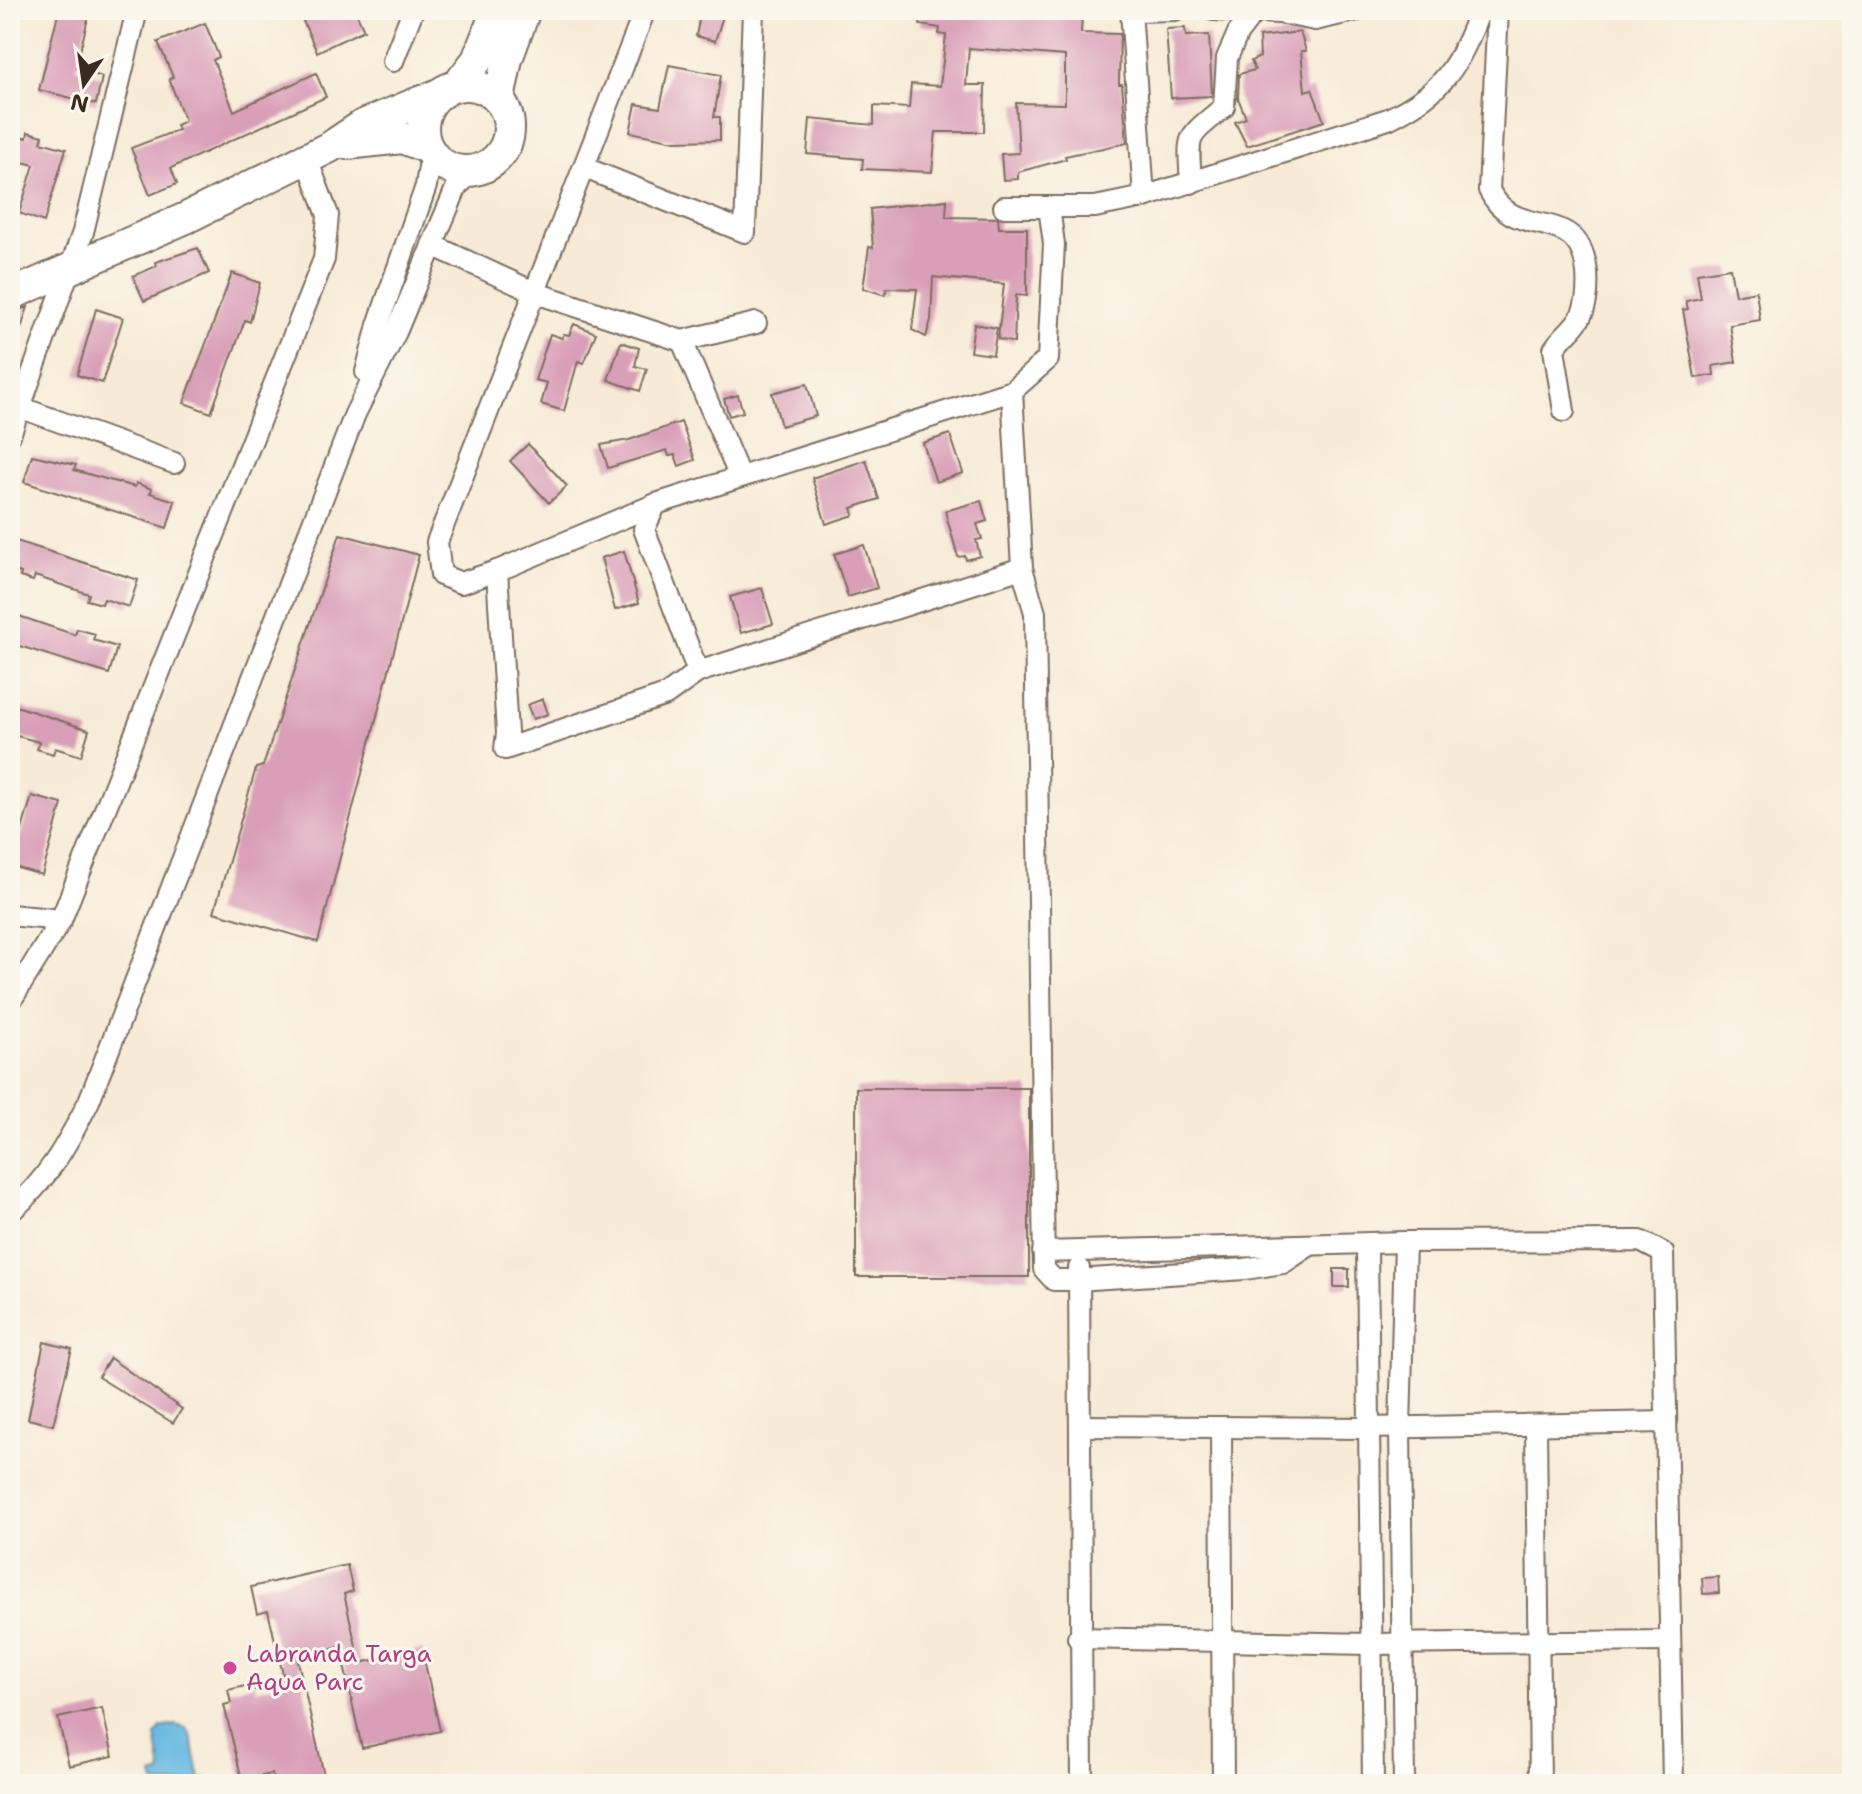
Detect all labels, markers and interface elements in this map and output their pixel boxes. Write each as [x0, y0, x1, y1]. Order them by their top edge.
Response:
north arrow [44, 44, 124, 124]
text: N [68, 87, 91, 119]
place label: Labranda Targa Aqua Parc [246, 1638, 432, 1698]
marker: Labranda Targa Aqua Parc [221, 1659, 239, 1677]

